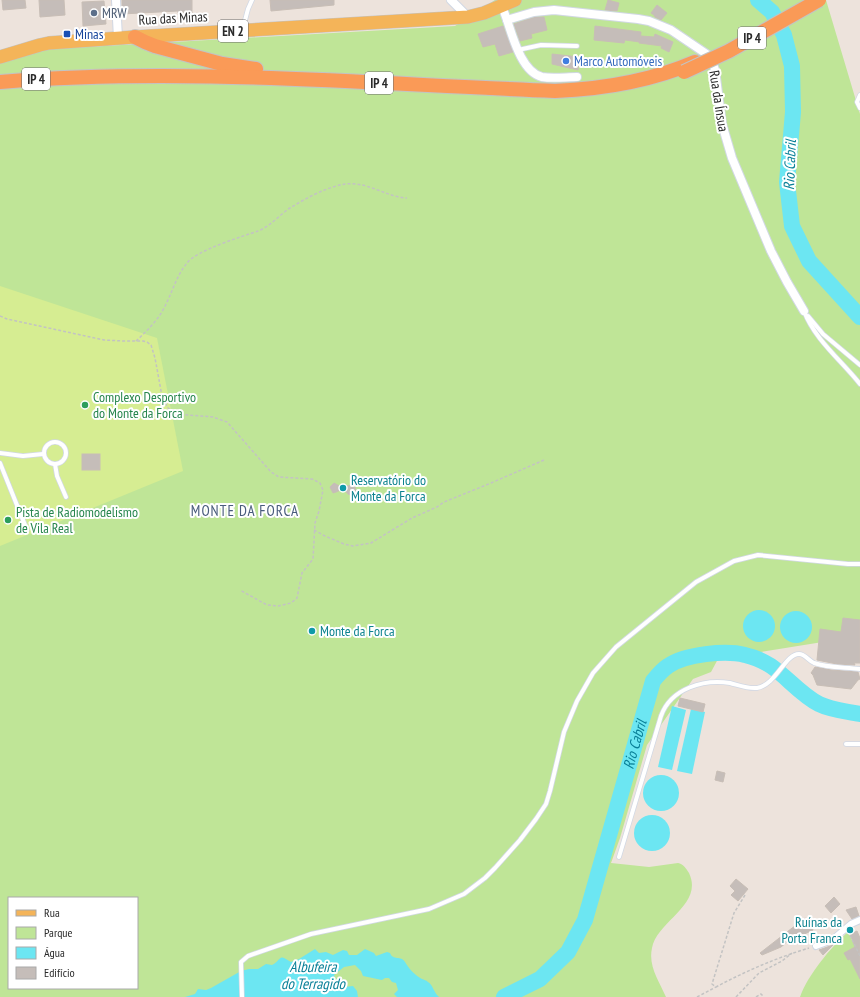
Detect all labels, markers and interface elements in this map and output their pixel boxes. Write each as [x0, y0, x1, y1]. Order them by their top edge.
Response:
place label: MRW [102, 4, 127, 22]
street label: Rua das Minas [138, 7, 208, 29]
marker: MRW [89, 8, 99, 18]
road number: EN 2 [218, 20, 248, 42]
place label: Minas [75, 25, 104, 43]
road number: IP 4 [738, 27, 766, 49]
marker: Minas [62, 29, 72, 39]
place label: Marco Automóveis [574, 52, 662, 70]
marker: Marco Automóveis [561, 56, 571, 66]
road number: IP 4 [22, 68, 50, 90]
street label: Rua da Ínsua [705, 69, 733, 133]
road number: IP 4 [365, 72, 393, 94]
water label: Rio Cabril [779, 138, 800, 190]
place label: Complexo Desportivo do Monte da Forca [93, 388, 196, 422]
marker: Complexo Desportivo do Monte da Forca [80, 400, 90, 410]
place label: Reservatório do Monte da Forca [351, 471, 426, 505]
marker: Reservatório do Monte da Forca [338, 483, 348, 493]
district label: MONTE DA FORCA [191, 501, 299, 520]
place label: Pista de Radiomodelismo de Vila Real [16, 503, 138, 537]
marker: Pista de Radiomodelismo de Vila Real [3, 515, 13, 525]
place label: Monte da Forca [320, 622, 394, 640]
marker: Monte da Forca [307, 626, 317, 636]
water label: Rio Cabril [618, 716, 651, 771]
legend [8, 897, 138, 989]
text: Rua [44, 905, 60, 920]
place label: Ruínas da Porta Franca [782, 913, 842, 947]
text: Parque [44, 925, 73, 940]
marker: Ruínas da Porta Franca [845, 925, 855, 935]
text: Água [44, 945, 65, 960]
water label: Albufeira do Terragido [281, 957, 347, 993]
text: Edifício [44, 965, 75, 980]

